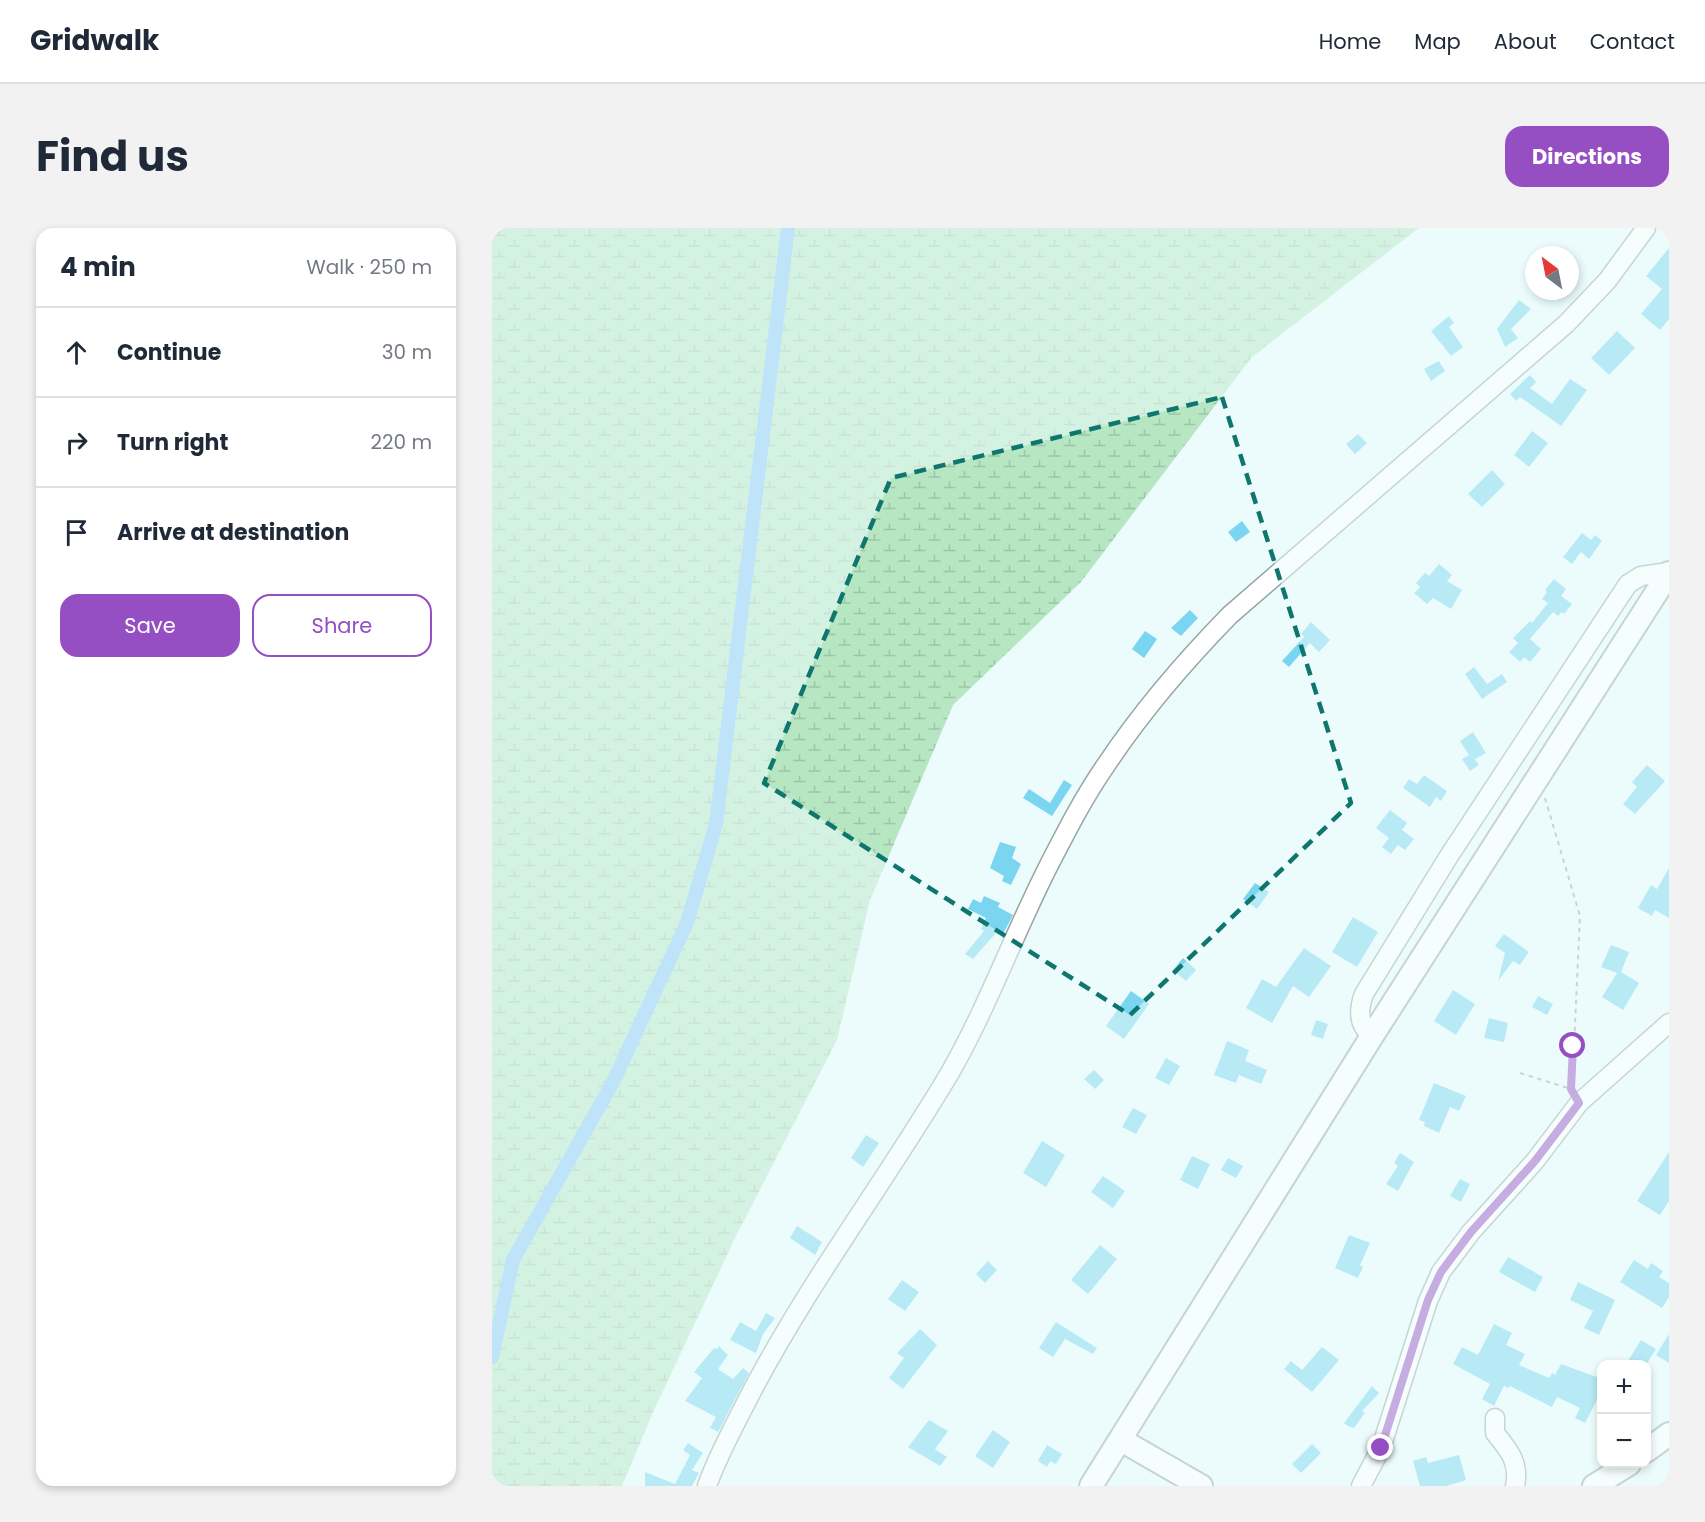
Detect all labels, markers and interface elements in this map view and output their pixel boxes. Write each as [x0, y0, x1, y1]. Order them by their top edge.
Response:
text: Gridwalk [30, 21, 159, 60]
text: Home [1319, 27, 1381, 56]
text: Map [1414, 27, 1461, 56]
text: About [1494, 27, 1557, 56]
text: Contact [1590, 27, 1675, 56]
button: Directions [1505, 126, 1669, 187]
text: Find us [36, 127, 189, 186]
north arrow [1525, 246, 1579, 300]
text: 4 min [60, 249, 136, 285]
text: Walk · 250 m [306, 253, 432, 281]
icon: ahead [60, 336, 93, 369]
text: Continue [117, 337, 221, 368]
text: 30 m [382, 338, 432, 366]
icon: right [60, 426, 93, 459]
text: Turn right [117, 427, 228, 458]
text: 220 m [371, 428, 432, 456]
icon: arrive [60, 516, 93, 549]
text: Arrive at destination [117, 517, 349, 548]
button: Save [60, 594, 240, 657]
button: Share [252, 594, 432, 657]
route start [1559, 1032, 1585, 1058]
map controls [1597, 1360, 1651, 1468]
button: + [1597, 1360, 1651, 1414]
button: − [1597, 1414, 1651, 1468]
route end [1367, 1434, 1393, 1460]

